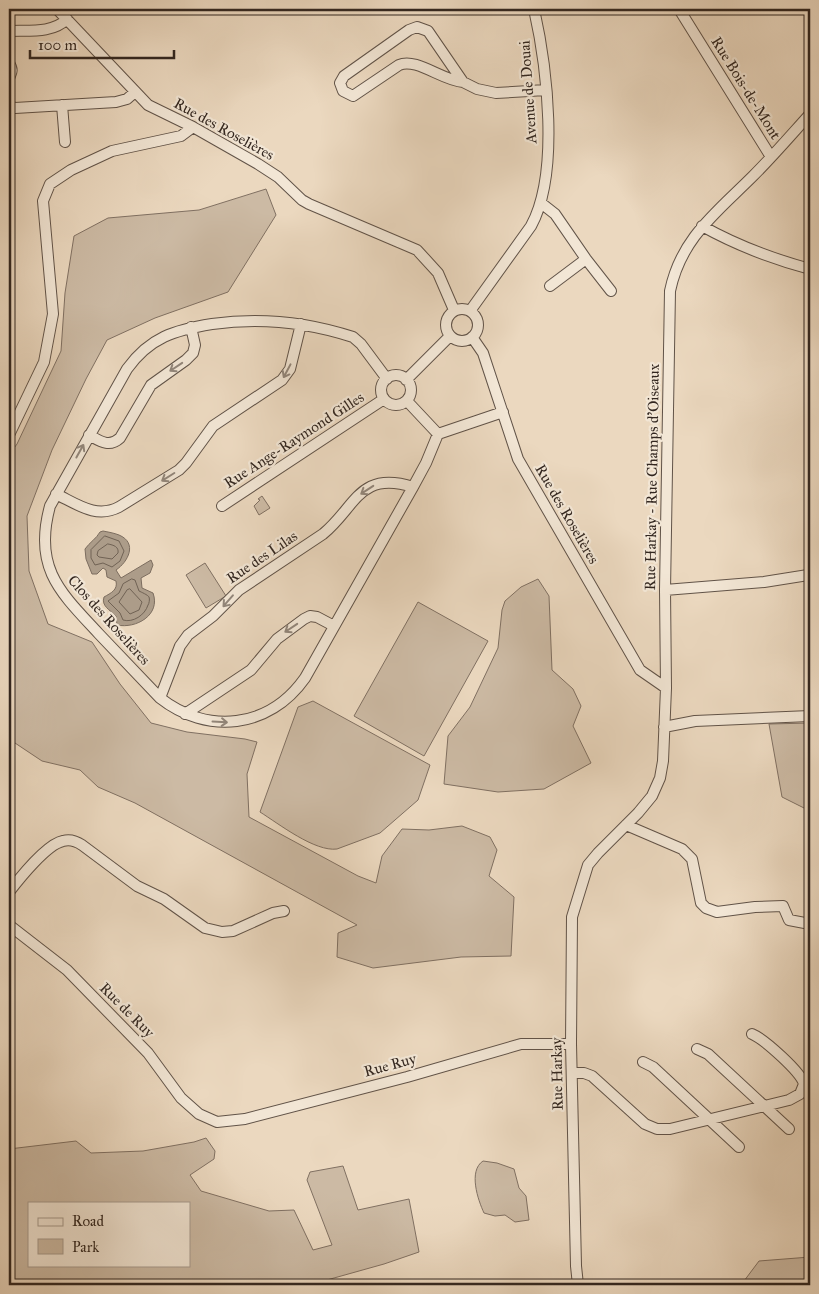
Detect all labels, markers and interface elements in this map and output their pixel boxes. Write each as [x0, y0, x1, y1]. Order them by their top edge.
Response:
scale bar [30, 28, 174, 60]
street label: Rue Bois-de-Mont [707, 33, 785, 143]
text: 100 m [38, 36, 78, 54]
street label: Avenue de Douai [515, 40, 541, 145]
street label: Rue des Roselières [171, 94, 277, 164]
one-way arrow [169, 362, 183, 372]
one-way arrow [282, 363, 292, 378]
street label: Rue Harkay - Rue Champs d'Oiseaux [641, 363, 663, 590]
street label: Rue Ange-Raymond Gilles [221, 388, 367, 492]
one-way arrow [76, 444, 85, 459]
street label: Rue des Roselières [531, 461, 603, 567]
one-way arrow [161, 472, 175, 482]
one-way arrow [360, 484, 374, 495]
street label: Rue des Lilas [223, 527, 301, 587]
street label: Clos des Roselières [64, 571, 154, 669]
one-way arrow [222, 595, 233, 608]
one-way arrow [284, 622, 298, 633]
one-way arrow [212, 717, 228, 726]
street label: Rue de Ruy [96, 979, 159, 1042]
street label: Rue Harkay [547, 1036, 567, 1111]
street label: Rue Ruy [362, 1049, 419, 1081]
legend [28, 1202, 190, 1266]
text: Road [72, 1212, 104, 1230]
text: Park [72, 1238, 99, 1256]

